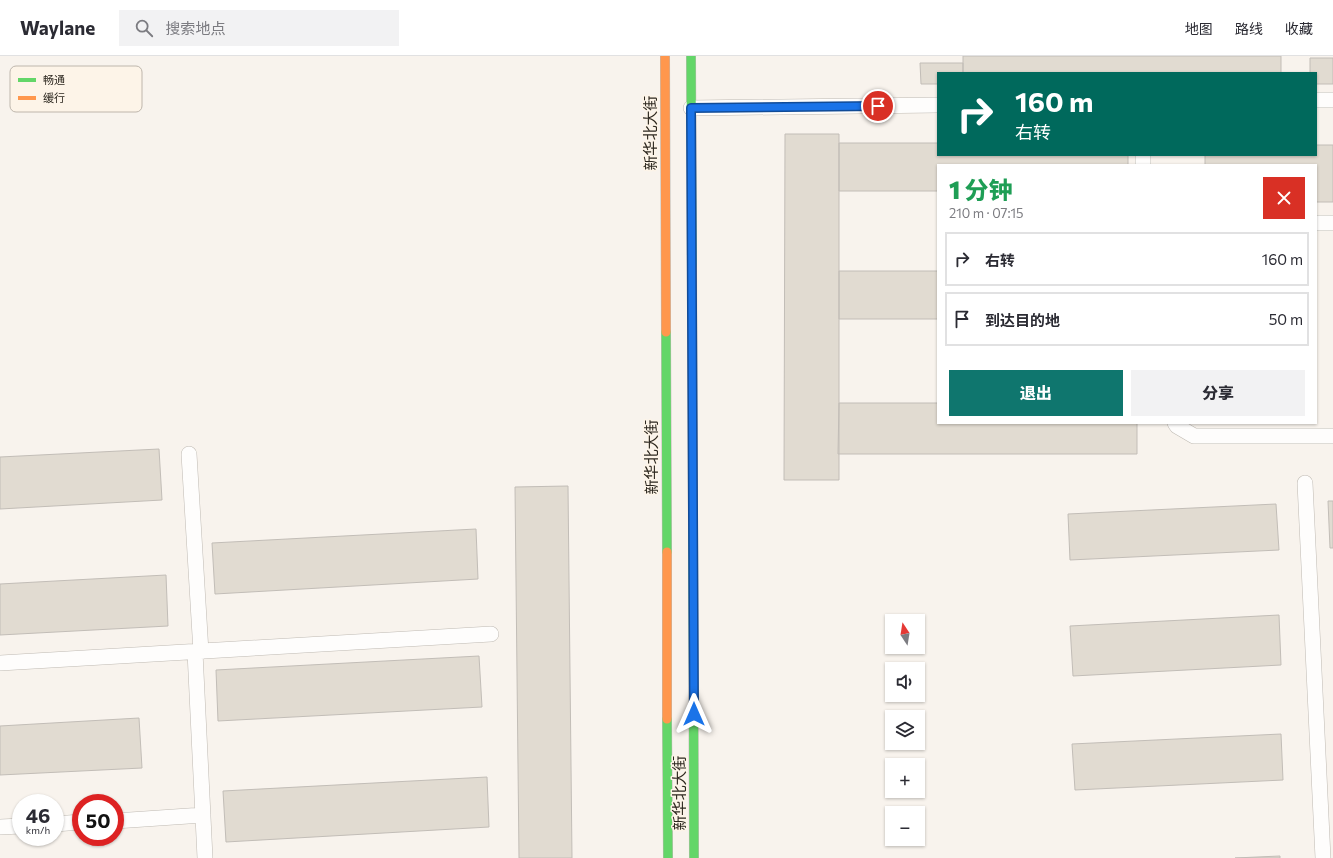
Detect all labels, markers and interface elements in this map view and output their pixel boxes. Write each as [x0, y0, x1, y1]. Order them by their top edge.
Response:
search box [119, 10, 399, 46]
text: Waylane [20, 16, 95, 39]
icon: search [133, 17, 155, 39]
text: 搜索地点 [165, 19, 225, 37]
text: 地图 [1185, 20, 1213, 37]
text: 路线 [1235, 20, 1263, 37]
text: 收藏 [1285, 20, 1313, 37]
legend [10, 66, 142, 112]
text: 畅通 [43, 73, 65, 86]
text: 160 m [1015, 84, 1093, 118]
icon: right [949, 88, 1001, 140]
pin [861, 89, 895, 123]
text: 缓行 [43, 91, 65, 104]
street label: 新华北大街 [641, 95, 659, 171]
icon: arrive [867, 95, 889, 117]
text: 右转 [1015, 121, 1051, 143]
text: 1 分钟 [949, 175, 1013, 204]
button: close [1263, 177, 1305, 219]
text: 210 m · 07:15 [949, 205, 1024, 221]
icon: right [951, 248, 973, 270]
text: 160 m [1262, 250, 1303, 268]
text: 右转 [985, 251, 1015, 269]
icon: arrive [951, 308, 973, 330]
text: 50 m [1269, 310, 1303, 328]
text: 到达目的地 [985, 311, 1060, 329]
button: 退出 [949, 370, 1123, 416]
button: 分享 [1131, 370, 1305, 416]
street label: 新华北大街 [642, 419, 660, 495]
north arrow [885, 614, 925, 654]
map controls [885, 614, 925, 846]
button: sound [885, 662, 925, 702]
position arrow [673, 693, 715, 735]
button: layers [885, 710, 925, 750]
street label: 新华北大街 [670, 755, 688, 831]
button: + [885, 758, 925, 798]
speed limit sign: 50 [72, 794, 124, 846]
text: 46 [26, 803, 50, 827]
button: − [885, 806, 925, 846]
text: km/h [26, 824, 50, 836]

